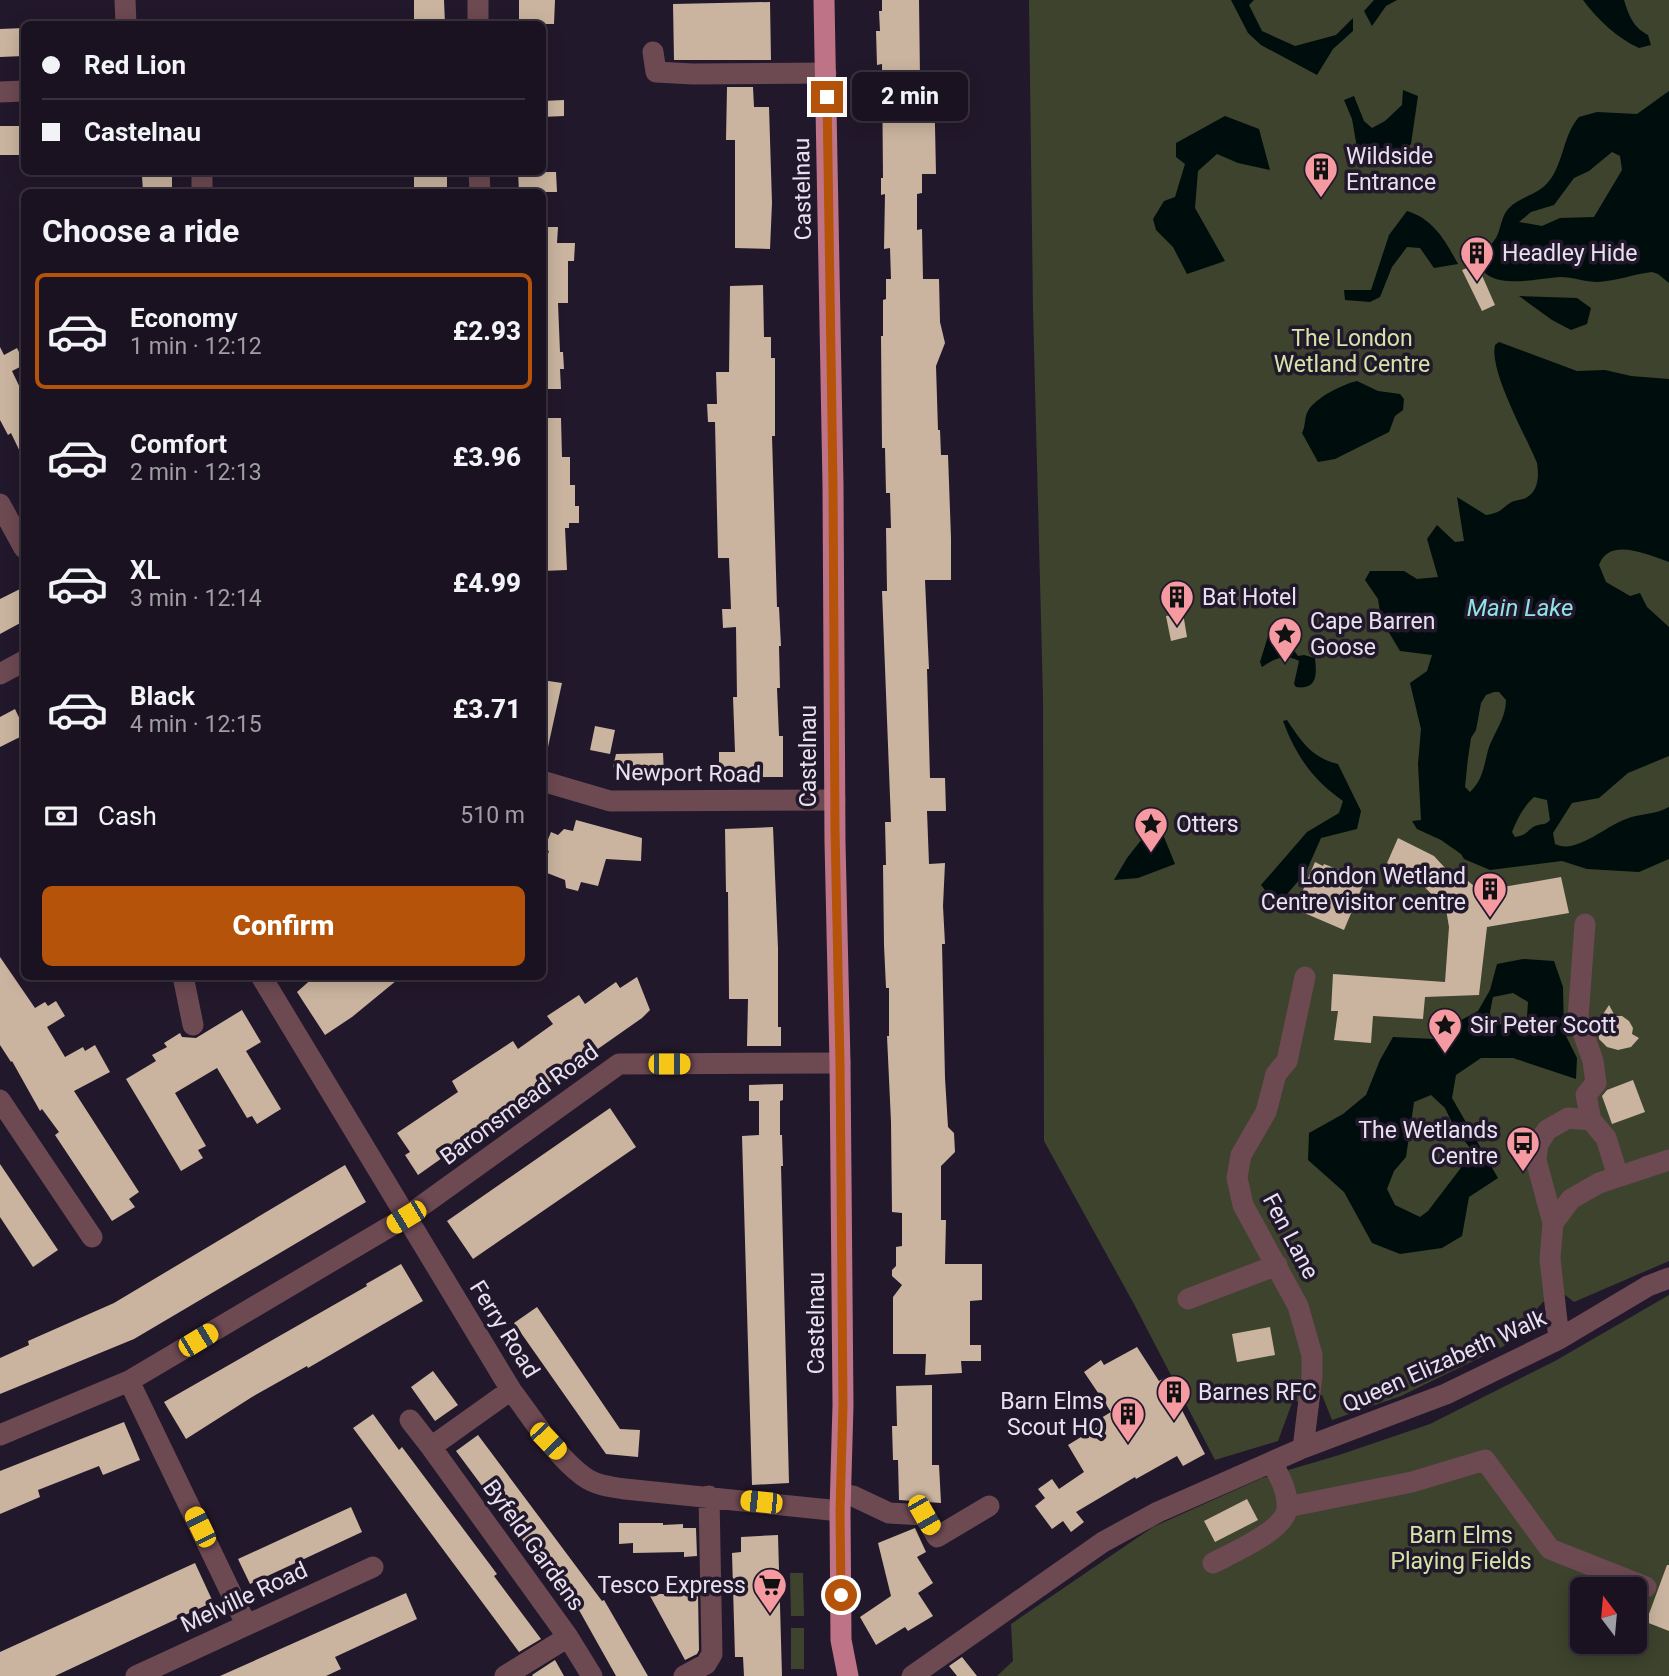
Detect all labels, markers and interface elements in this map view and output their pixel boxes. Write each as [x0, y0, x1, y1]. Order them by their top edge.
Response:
text: Red Lion [84, 50, 186, 80]
callout: 2 min [852, 72, 967, 122]
route end [811, 81, 843, 113]
text: 2 min [881, 83, 939, 110]
text: Castelnau [84, 117, 201, 147]
street label: Castelnau [788, 137, 817, 241]
place label: Wildside Entrance [1346, 143, 1436, 196]
building icon: Wildside Entrance [1302, 150, 1340, 199]
text: Choose a ride [42, 212, 239, 250]
building icon: Headley Hide [1458, 234, 1496, 283]
place label: Headley Hide [1502, 240, 1637, 267]
icon: car [46, 300, 109, 363]
text: Economy [130, 303, 237, 333]
text: £2.93 [453, 316, 521, 346]
park label: The London Wetland Centre [1274, 325, 1430, 378]
text: 1 min · 12:12 [130, 333, 262, 360]
icon: car [46, 426, 109, 489]
text: Comfort [130, 429, 227, 459]
text: £3.96 [453, 442, 521, 472]
text: 2 min · 12:13 [130, 459, 262, 486]
icon: car [46, 552, 109, 615]
text: XL [130, 555, 161, 585]
text: £4.99 [453, 568, 521, 598]
building icon: Bat Hotel [1158, 578, 1196, 627]
place label: Bat Hotel [1202, 584, 1297, 611]
text: 3 min · 12:14 [130, 585, 262, 612]
water label: Main Lake [1467, 594, 1573, 622]
place label: Cape Barren Goose [1310, 608, 1435, 661]
place icon: Cape Barren Goose [1266, 615, 1304, 664]
icon: car [46, 678, 109, 741]
text: Black [130, 681, 195, 711]
text: £3.71 [453, 694, 521, 724]
street label: Castelnau [795, 705, 822, 807]
text: 4 min · 12:15 [130, 711, 262, 738]
street label: Newport Road [615, 759, 761, 788]
icon: cash [42, 797, 80, 835]
text: Cash [98, 801, 157, 831]
text: 510 m [460, 802, 525, 829]
place icon: Otters [1132, 805, 1170, 854]
place label: Otters [1176, 811, 1239, 838]
place label: London Wetland Centre visitor centre [1261, 863, 1466, 916]
building icon: London Wetland Centre visitor centre [1471, 870, 1509, 919]
button: Confirm [42, 886, 525, 966]
place icon: Sir Peter Scott [1426, 1006, 1464, 1055]
place label: Sir Peter Scott [1470, 1012, 1616, 1039]
street label: Baronsmead Road [435, 1038, 603, 1171]
car [649, 1054, 691, 1075]
place label: The Wetlands Centre [1358, 1117, 1498, 1170]
bus stop icon: The Wetlands Centre [1504, 1124, 1542, 1173]
street label: Fen Lane [1257, 1189, 1324, 1284]
car [383, 1197, 430, 1237]
street label: Castelnau [803, 1272, 830, 1374]
street label: Ferry Road [464, 1276, 545, 1383]
street label: Queen Elizabeth Walk [1338, 1304, 1551, 1419]
car [175, 1320, 222, 1360]
building icon: Barnes RFC [1155, 1373, 1193, 1422]
place label: Barnes RFC [1198, 1379, 1317, 1406]
place label: Barn Elms Scout HQ [1000, 1388, 1104, 1441]
building icon: Barn Elms Scout HQ [1109, 1395, 1147, 1444]
car [526, 1419, 571, 1463]
street label: Byfeld Gardens [477, 1475, 590, 1616]
car [740, 1489, 783, 1515]
car [905, 1492, 944, 1538]
car [182, 1504, 219, 1550]
park label: Barn Elms Playing Fields [1390, 1522, 1532, 1575]
street label: Melville Road [177, 1556, 312, 1639]
supermarket icon: Tesco Express [751, 1566, 789, 1615]
place label: Tesco Express [598, 1572, 746, 1599]
north arrow [1570, 1577, 1647, 1654]
map controls [1570, 1577, 1647, 1654]
route start [825, 1579, 857, 1611]

